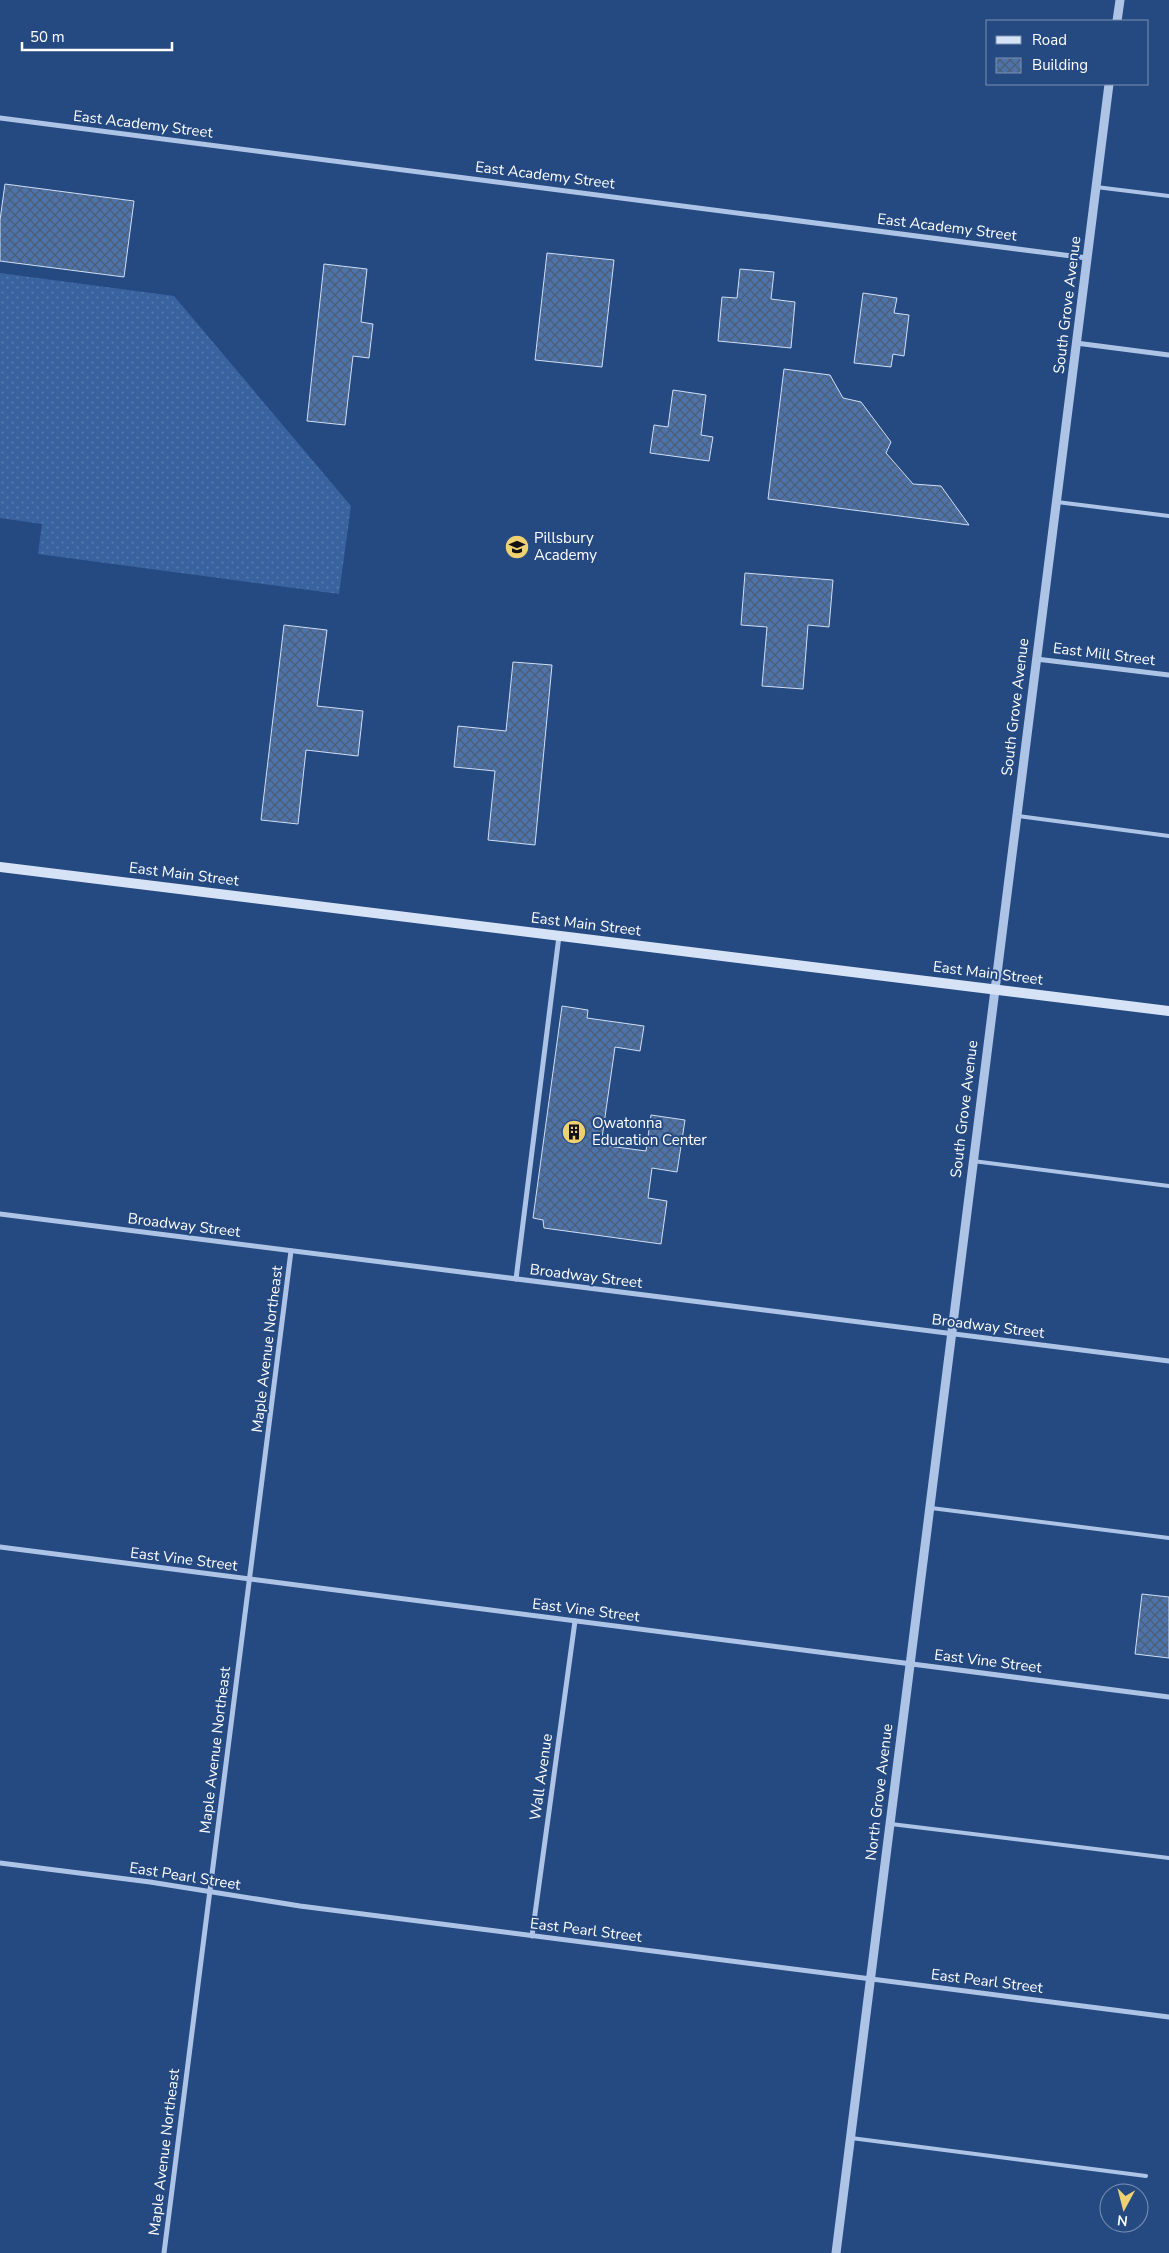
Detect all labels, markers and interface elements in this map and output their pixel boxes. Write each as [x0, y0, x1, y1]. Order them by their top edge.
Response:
scale bar [22, 20, 172, 52]
legend [986, 20, 1149, 85]
text: 50 m [30, 27, 65, 47]
text: Road [1032, 30, 1067, 50]
text: Building [1032, 55, 1088, 75]
street label: East Academy Street [72, 106, 215, 143]
street label: East Academy Street [474, 157, 617, 194]
street label: East Academy Street [876, 209, 1019, 246]
street label: South Grove Avenue [1049, 235, 1085, 375]
place label: Pillsbury Academy [534, 528, 597, 565]
school or university icon: Pillsbury Academy [504, 534, 530, 560]
street label: South Grove Avenue [997, 637, 1033, 777]
street label: East Mill Street [1052, 638, 1157, 670]
street label: East Main Street [128, 857, 241, 891]
street label: East Main Street [530, 907, 643, 941]
street label: East Main Street [932, 956, 1045, 990]
street label: South Grove Avenue [946, 1039, 982, 1179]
place label: Owatonna Education Center [592, 1113, 707, 1150]
building icon: Owatonna Education Center [561, 1119, 587, 1145]
street label: Broadway Street [127, 1208, 242, 1242]
street label: Broadway Street [529, 1259, 644, 1293]
street label: Maple Avenue Northeast [247, 1264, 287, 1434]
street label: Broadway Street [931, 1309, 1046, 1343]
street label: East Vine Street [129, 1542, 240, 1576]
street label: East Vine Street [531, 1593, 642, 1627]
street label: East Vine Street [933, 1644, 1044, 1678]
street label: Maple Avenue Northeast [195, 1665, 235, 1835]
street label: North Grove Avenue [861, 1722, 897, 1862]
street label: Wall Avenue [525, 1732, 557, 1822]
street label: East Pearl Street [128, 1857, 243, 1895]
street label: East Pearl Street [529, 1913, 644, 1947]
street label: East Pearl Street [930, 1964, 1045, 1998]
street label: Maple Avenue Northeast [144, 2067, 184, 2237]
north arrow [1099, 2183, 1149, 2233]
text: N [1116, 2210, 1129, 2230]

